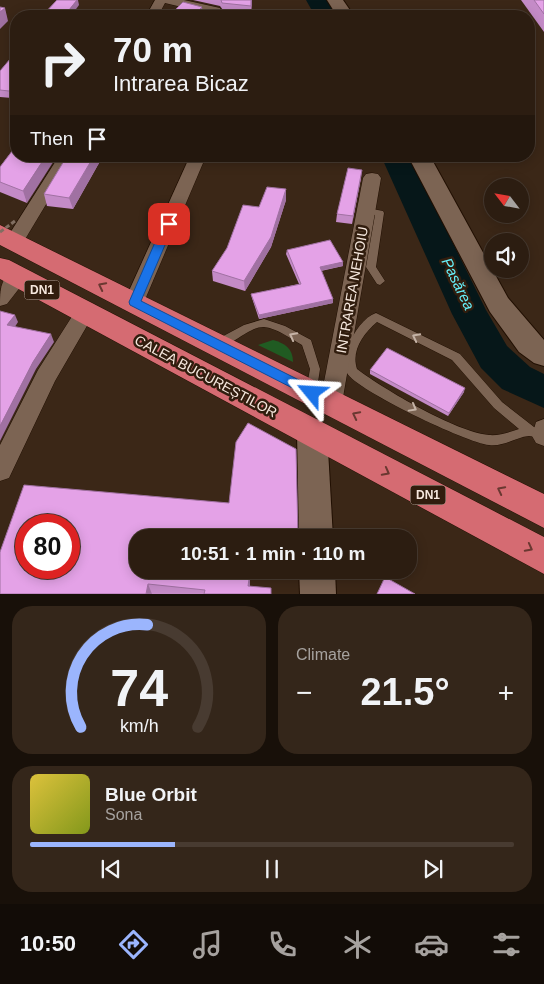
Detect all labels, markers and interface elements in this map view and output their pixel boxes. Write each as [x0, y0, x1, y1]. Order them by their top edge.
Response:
icon: right [30, 30, 95, 95]
text: 70 m [113, 30, 193, 69]
text: Intrarea Bicaz [113, 71, 249, 96]
icon: arrive [83, 125, 111, 153]
text: Then [30, 128, 73, 149]
north arrow [484, 178, 529, 222]
map controls [484, 178, 529, 278]
pin [148, 203, 190, 245]
icon: arrive [155, 210, 183, 238]
street label: INTRAREA NEHOIU [333, 225, 371, 355]
button: sound [484, 233, 529, 278]
water label: Pasărea [439, 255, 478, 313]
road number: DN1 [24, 280, 60, 300]
one-way arrow [99, 282, 108, 292]
street label: CALEA BUCUREȘTILOR [132, 332, 280, 420]
one-way arrow [290, 332, 299, 342]
one-way arrow [412, 333, 421, 343]
position arrow [285, 366, 337, 418]
one-way arrow [408, 402, 417, 412]
one-way arrow [353, 411, 362, 421]
one-way arrow [380, 466, 389, 476]
road number: DN1 [410, 486, 446, 504]
one-way arrow [497, 486, 506, 496]
speed limit sign: 80 [15, 514, 80, 579]
one-way arrow [524, 542, 533, 552]
text: 10:51 · 1 min · 110 m [181, 543, 365, 564]
text: Climate [296, 646, 350, 663]
text: 74 [110, 659, 168, 717]
text: 21.5° [360, 671, 450, 713]
text: − [296, 677, 312, 708]
text: + [498, 677, 514, 708]
text: km/h [120, 716, 158, 736]
text: Blue Orbit [105, 784, 197, 805]
text: Sona [105, 806, 142, 823]
icon: previous [97, 855, 125, 883]
icon: pause [258, 855, 286, 883]
icon: next [419, 855, 447, 883]
icon: directions [116, 927, 151, 962]
icon: music [190, 927, 225, 962]
icon: phone [265, 927, 300, 962]
icon: climate [340, 927, 375, 962]
icon: car [414, 927, 449, 962]
icon: filters [489, 927, 524, 962]
text: 10:50 [20, 931, 76, 956]

